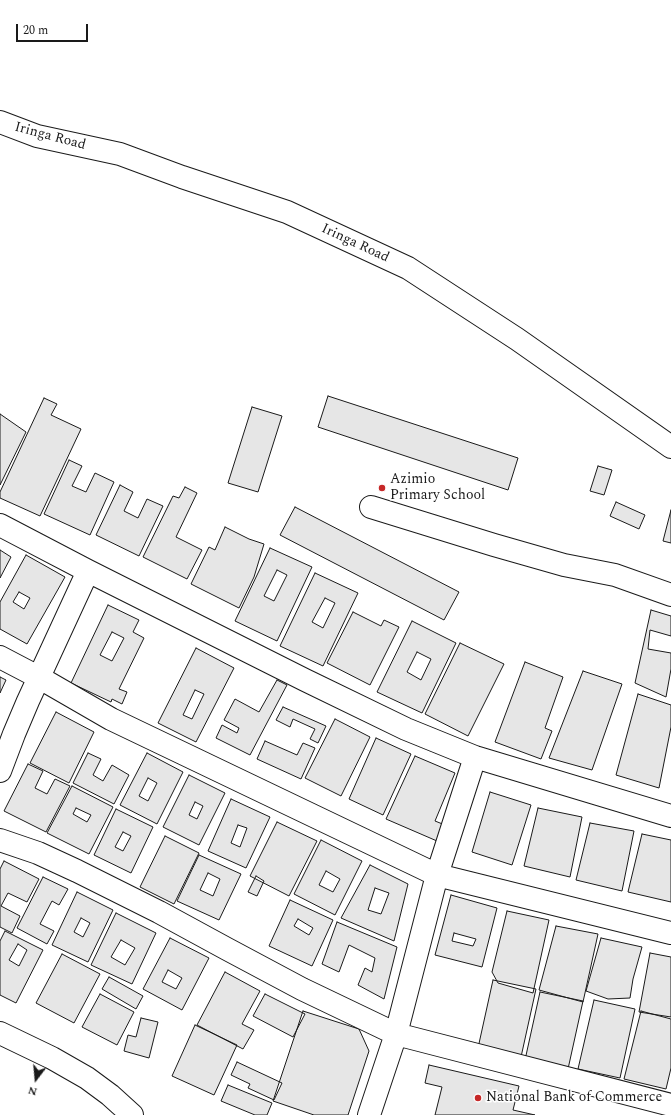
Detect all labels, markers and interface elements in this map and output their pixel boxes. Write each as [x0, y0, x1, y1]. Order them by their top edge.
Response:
scale bar [18, 16, 90, 42]
text: 20 m [23, 21, 48, 40]
street label: Iringa Road [13, 119, 87, 155]
street label: Iringa Road [318, 221, 392, 267]
place label: Azimio Primary School [390, 472, 485, 504]
marker: Azimio Primary School [377, 483, 387, 493]
north arrow [16, 1059, 56, 1099]
text: N [26, 1082, 39, 1100]
place label: National Bank of Commerce [486, 1090, 662, 1106]
marker: National Bank of Commerce [473, 1093, 483, 1103]

